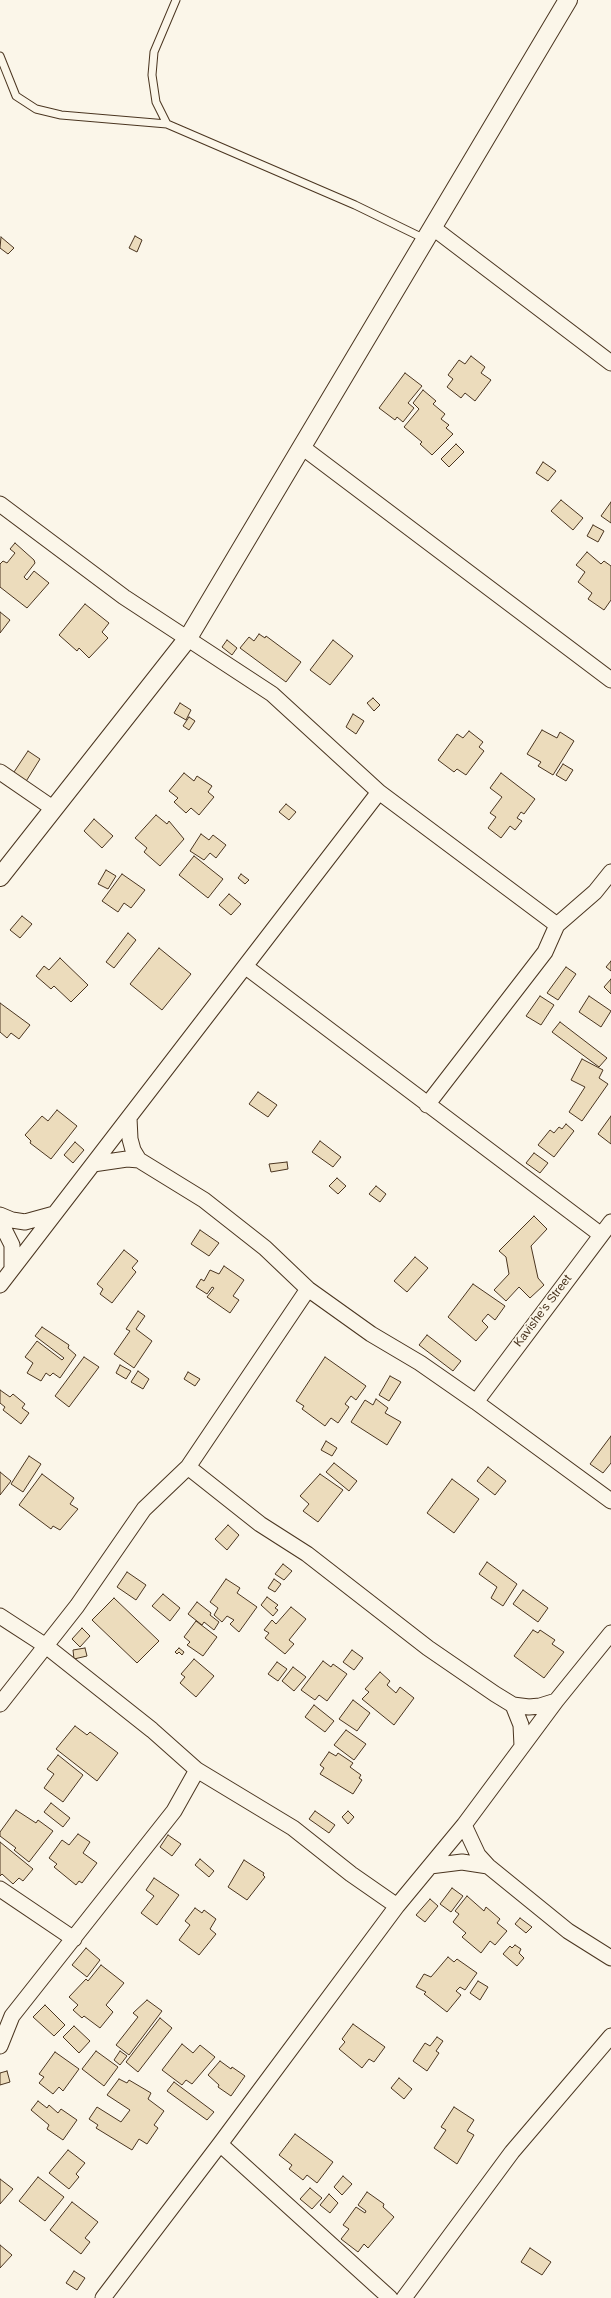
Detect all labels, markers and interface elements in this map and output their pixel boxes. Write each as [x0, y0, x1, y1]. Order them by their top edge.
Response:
street label: Kavishe’s Street [511, 1272, 575, 1350]

